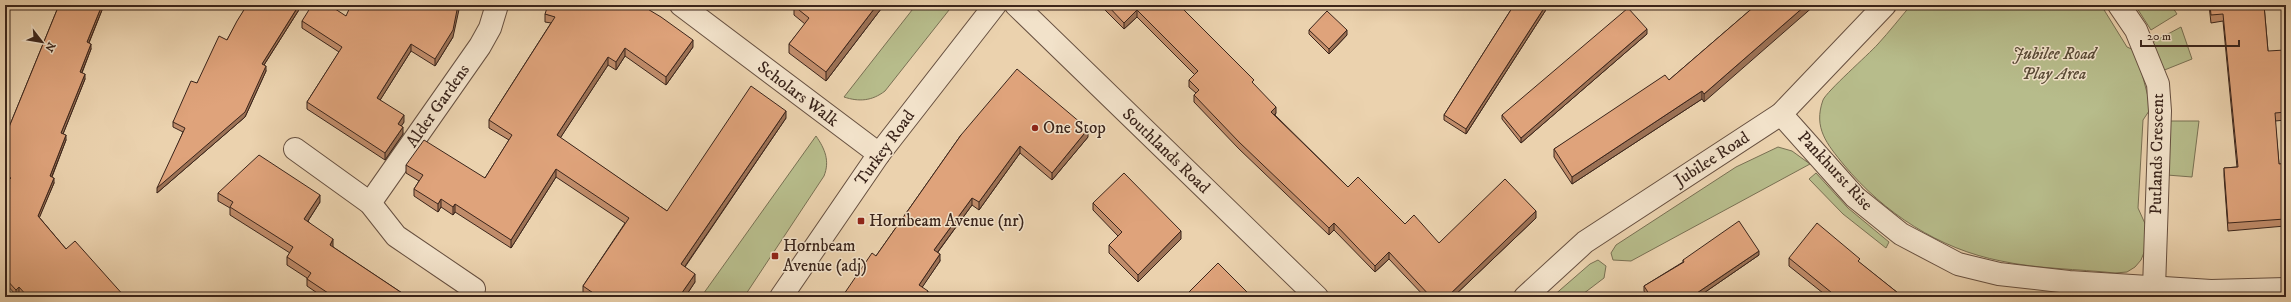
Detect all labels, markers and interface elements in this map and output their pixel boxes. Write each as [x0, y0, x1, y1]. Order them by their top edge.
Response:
north arrow [22, 22, 62, 62]
scale bar [2141, 22, 2239, 48]
text: 20 m [2147, 29, 2171, 44]
text: N [41, 39, 58, 54]
park label: Jubilee Road Play Area [2012, 43, 2099, 85]
street label: Scholars Walk [753, 56, 844, 132]
street label: Alder Gardens [401, 60, 475, 152]
street label: Putlands Crescent [2145, 93, 2169, 215]
street label: Southlands Road [1117, 104, 1215, 199]
street label: Turkey Road [850, 105, 920, 190]
place label: One Stop [1043, 117, 1106, 139]
marker: One Stop [1030, 123, 1040, 133]
street label: Jubilee Road [1669, 126, 1754, 192]
street label: Pankhurst Rise [1793, 127, 1877, 215]
place label: Hornbeam Avenue (nr) [869, 210, 1024, 232]
marker: Hornbeam Avenue (nr) [856, 216, 866, 226]
place label: Hornbeam Avenue (adj) [783, 235, 867, 277]
marker: Hornbeam Avenue (adj) [770, 251, 780, 261]

